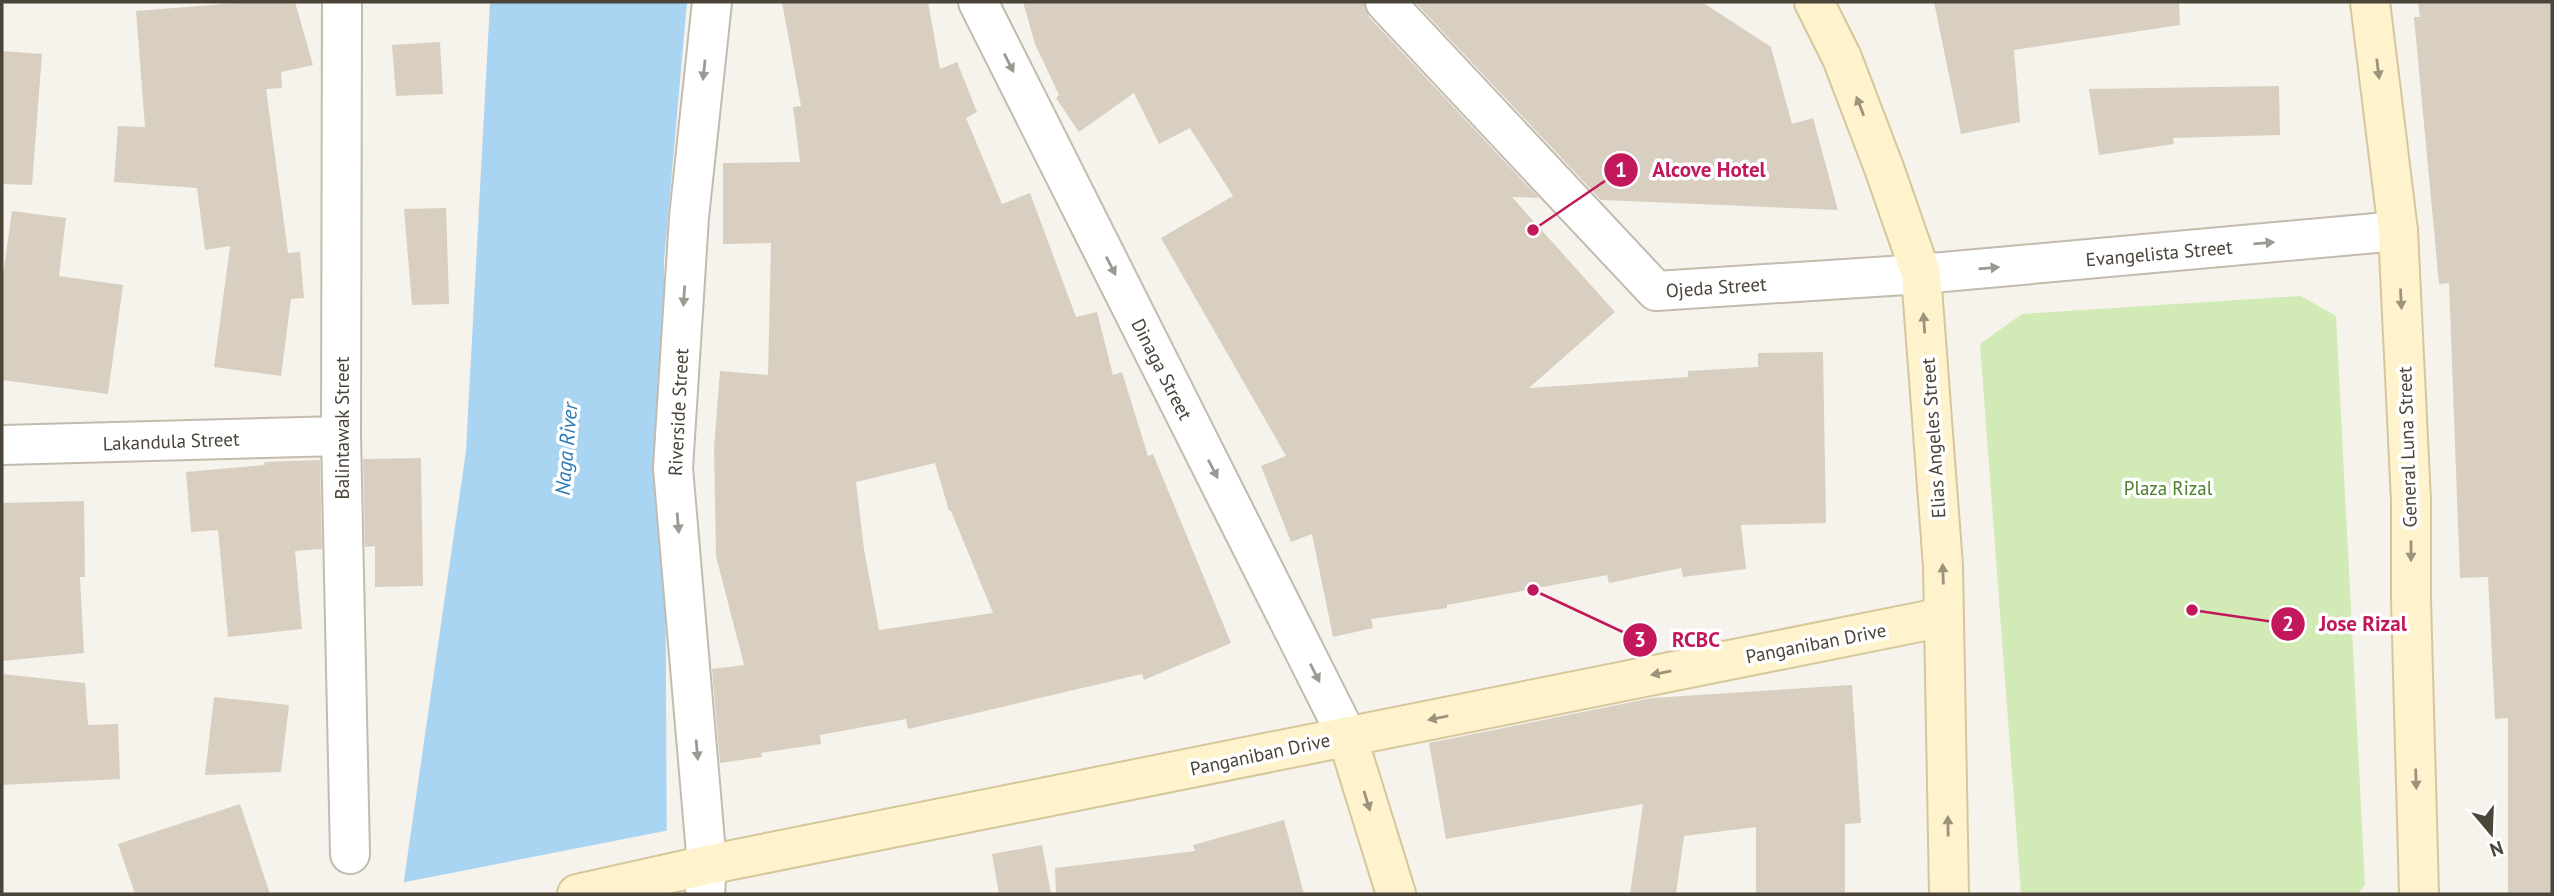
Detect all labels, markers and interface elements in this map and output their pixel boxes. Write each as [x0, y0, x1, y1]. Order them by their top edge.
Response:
one-way arrow [1003, 53, 1014, 73]
one-way arrow [699, 59, 710, 81]
one-way arrow [2373, 59, 2384, 81]
one-way arrow [1854, 95, 1865, 116]
callout: Alcove Hotel [1603, 149, 1780, 191]
text: 1 [1615, 156, 1627, 183]
text: Alcove Hotel [1652, 156, 1767, 183]
street label: Evangelista Street [2085, 235, 2234, 271]
one-way arrow [2253, 238, 2275, 249]
one-way arrow [1105, 256, 1116, 276]
one-way arrow [1978, 262, 2000, 273]
street label: Ojeda Street [1665, 271, 1768, 302]
one-way arrow [678, 285, 689, 307]
one-way arrow [2396, 289, 2407, 311]
one-way arrow [1918, 312, 1929, 334]
street label: Dinaga Street [1126, 314, 1198, 424]
street label: Riverside Street [663, 347, 693, 477]
street label: Balintawak Street [330, 356, 354, 499]
street label: Elias Angeles Street [1915, 356, 1951, 519]
street label: General Luna Street [2392, 366, 2422, 528]
water label: Naga River [549, 399, 584, 496]
street label: Lakandula Street [102, 427, 240, 455]
one-way arrow [1207, 459, 1218, 479]
park label: Plaza Rizal [2124, 476, 2213, 500]
one-way arrow [673, 512, 684, 534]
one-way arrow [2405, 540, 2417, 562]
one-way arrow [1937, 563, 1948, 585]
callout: Jose Rizal [2271, 603, 2421, 645]
text: 2 [2282, 610, 2294, 637]
text: Jose Rizal [2318, 610, 2408, 637]
street label: Panganiban Drive [1744, 618, 1888, 668]
callout: RCBC [1623, 619, 1734, 661]
text: 3 [1634, 626, 1646, 653]
text: RCBC [1672, 626, 1720, 653]
one-way arrow [1310, 663, 1321, 683]
one-way arrow [1650, 668, 1672, 679]
one-way arrow [1427, 712, 1449, 723]
street label: Panganiban Drive [1188, 727, 1332, 781]
one-way arrow [692, 739, 703, 761]
one-way arrow [2410, 768, 2421, 790]
one-way arrow [1362, 791, 1373, 812]
north arrow [2456, 798, 2526, 868]
one-way arrow [1942, 815, 1954, 837]
text: N [2487, 836, 2506, 862]

